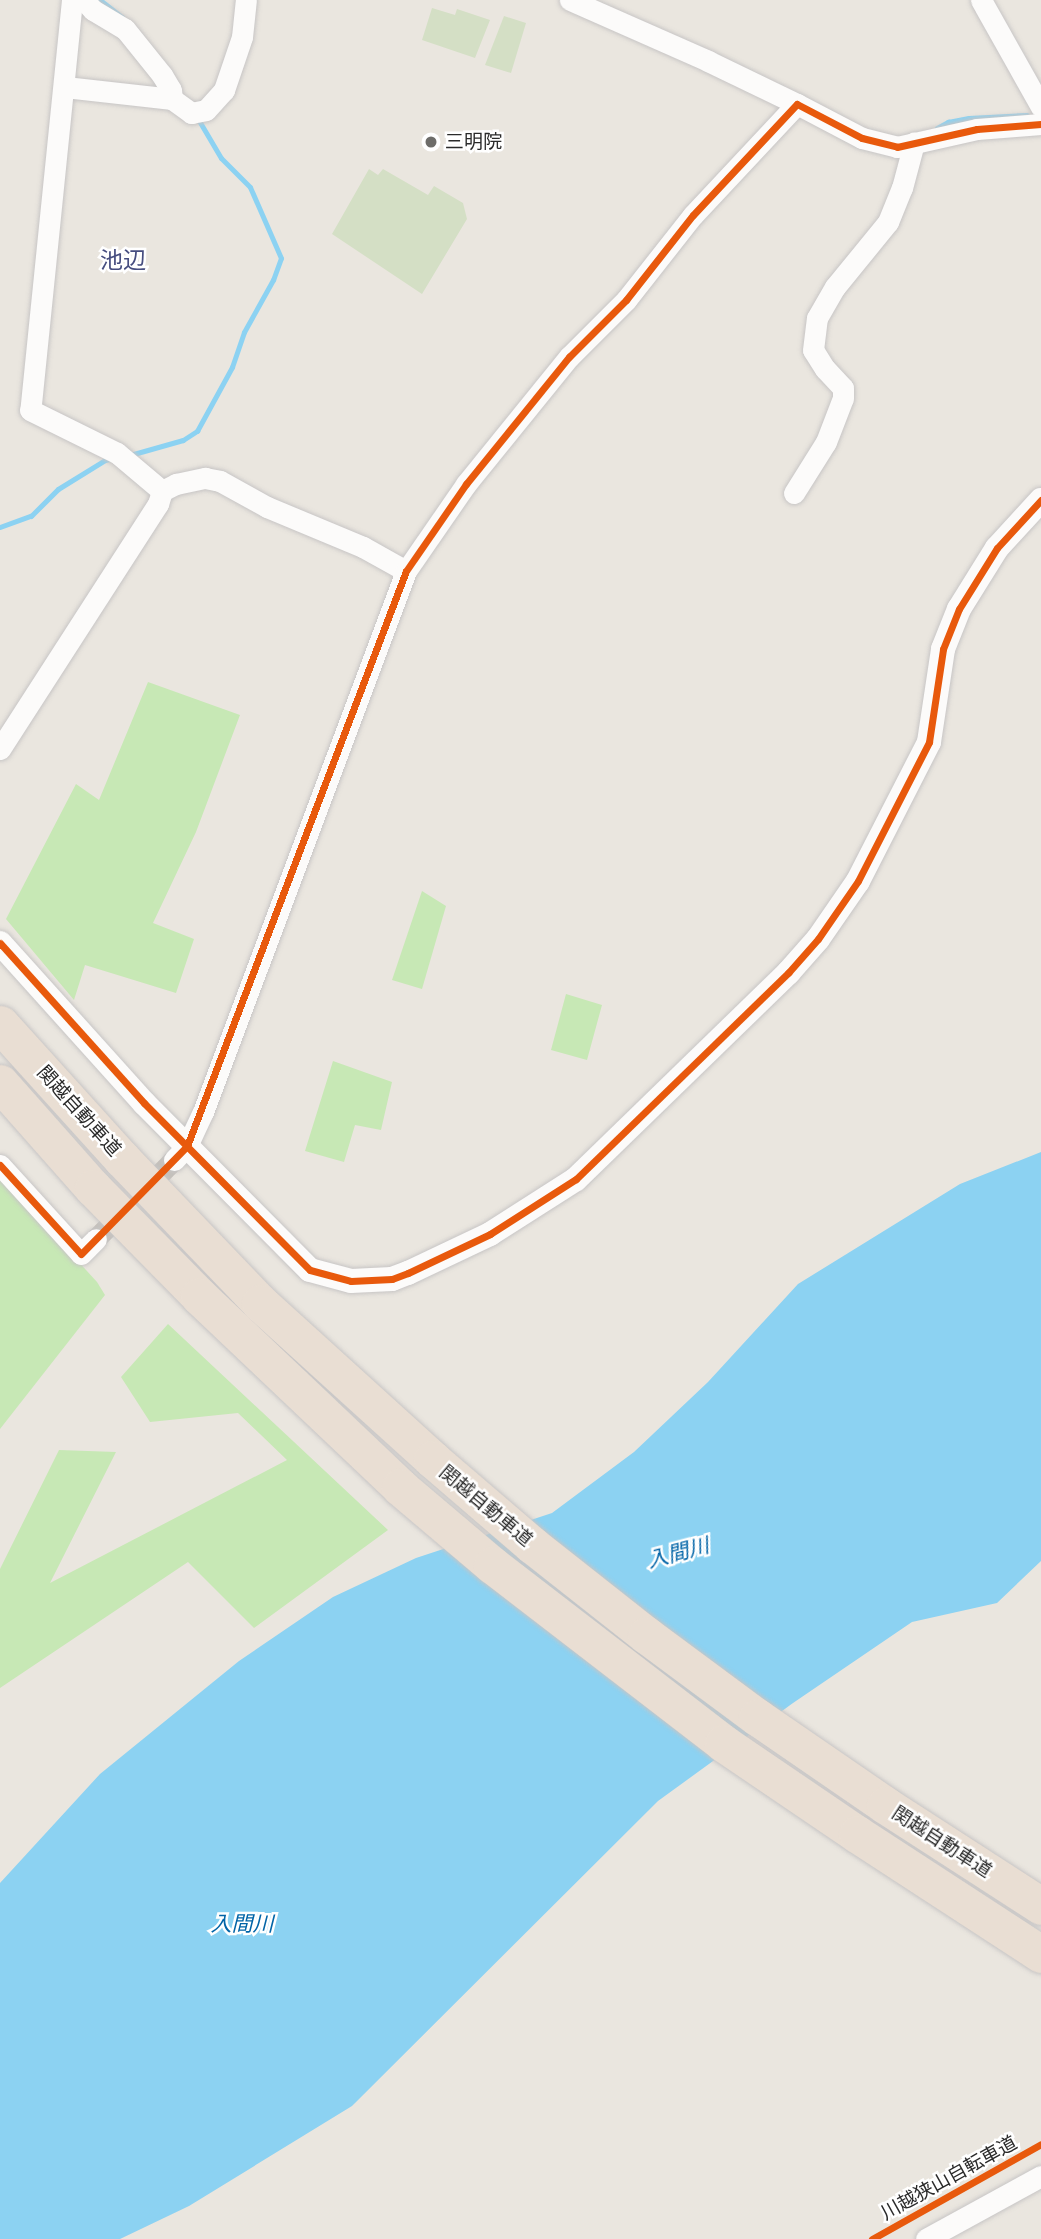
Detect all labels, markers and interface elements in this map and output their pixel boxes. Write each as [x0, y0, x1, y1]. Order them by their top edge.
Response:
place label: 三明院 [445, 131, 502, 153]
marker: 三明院 [423, 134, 439, 150]
district label: 池辺 [100, 246, 146, 274]
street label: 関越自動車道 [32, 1061, 126, 1161]
street label: 関越自動車道 [435, 1461, 537, 1551]
water label: 入間川 [644, 1533, 712, 1573]
street label: 関越自動車道 [888, 1801, 996, 1883]
water label: 入間川 [211, 1911, 273, 1937]
street label: 川越狭山自転車道 [877, 2131, 1021, 2225]

